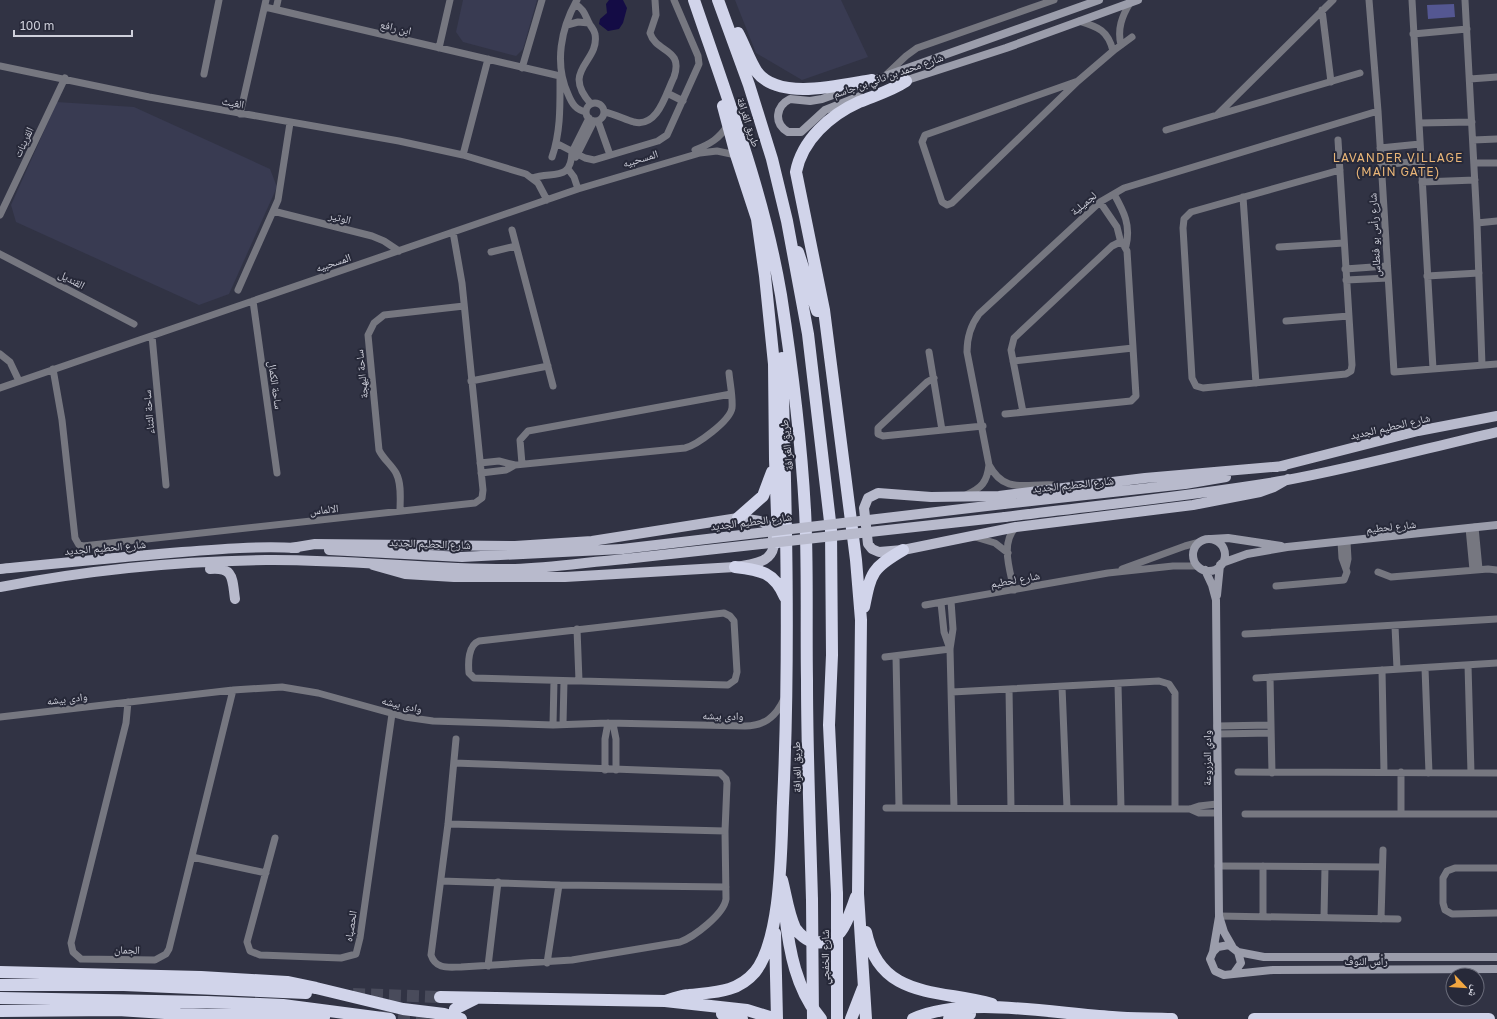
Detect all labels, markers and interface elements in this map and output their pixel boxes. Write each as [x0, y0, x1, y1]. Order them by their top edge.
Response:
scale bar [14, 12, 132, 38]
street label: ابن رافع [379, 17, 413, 38]
text: 100 m [20, 18, 54, 33]
street label: شارع محمد بن ثاني بن جاسم [831, 50, 946, 103]
street label: الغيث [221, 94, 245, 111]
street label: طريق الغرافة [734, 96, 763, 149]
street label: القرينات [10, 125, 36, 159]
street label: المسحبيه [621, 146, 659, 170]
district label: LAVANDER VILLAGE (MAIN GATE) [1333, 150, 1463, 179]
street label: لجميلية [1067, 188, 1099, 218]
street label: شارع رأس بو فنطاس [1365, 193, 1384, 277]
street label: الوتير [327, 208, 352, 226]
street label: المسحبيه [314, 250, 352, 274]
street label: القنديل [56, 267, 87, 292]
street label: ساحة البهجة [352, 349, 370, 399]
street label: ساحة الكمال [265, 360, 286, 410]
street label: ساحة الثناء [140, 389, 156, 435]
street label: شارع الحطيم الجديد [1349, 410, 1432, 443]
street label: طريق الغرافة [777, 419, 796, 471]
street label: شارع الحطيم الجديد [1032, 473, 1115, 497]
street label: الالماس [309, 501, 339, 518]
street label: شارع الحطيم الجديد [710, 510, 793, 534]
street label: شارع لحطيم [1365, 517, 1417, 537]
street label: شارع الحطيم الجديد [389, 535, 471, 553]
street label: شارع الحطيم الجديد [64, 537, 147, 559]
street label: شارع لحطيم [989, 568, 1041, 592]
street label: وادى بيشه [46, 689, 88, 708]
street label: وادى بيشه [380, 693, 423, 716]
street label: وادى بيشه [702, 708, 744, 723]
street label: وادي المزروعة [1200, 730, 1215, 786]
street label: طريق الغرافة [789, 741, 804, 793]
street label: الحصباه [341, 910, 359, 943]
street label: شارع الخفجي [818, 929, 833, 985]
street label: الجمان [114, 942, 140, 957]
street label: رأس النوف [1344, 954, 1388, 968]
north arrow [1445, 967, 1485, 1007]
text: ش [1464, 983, 1483, 1000]

